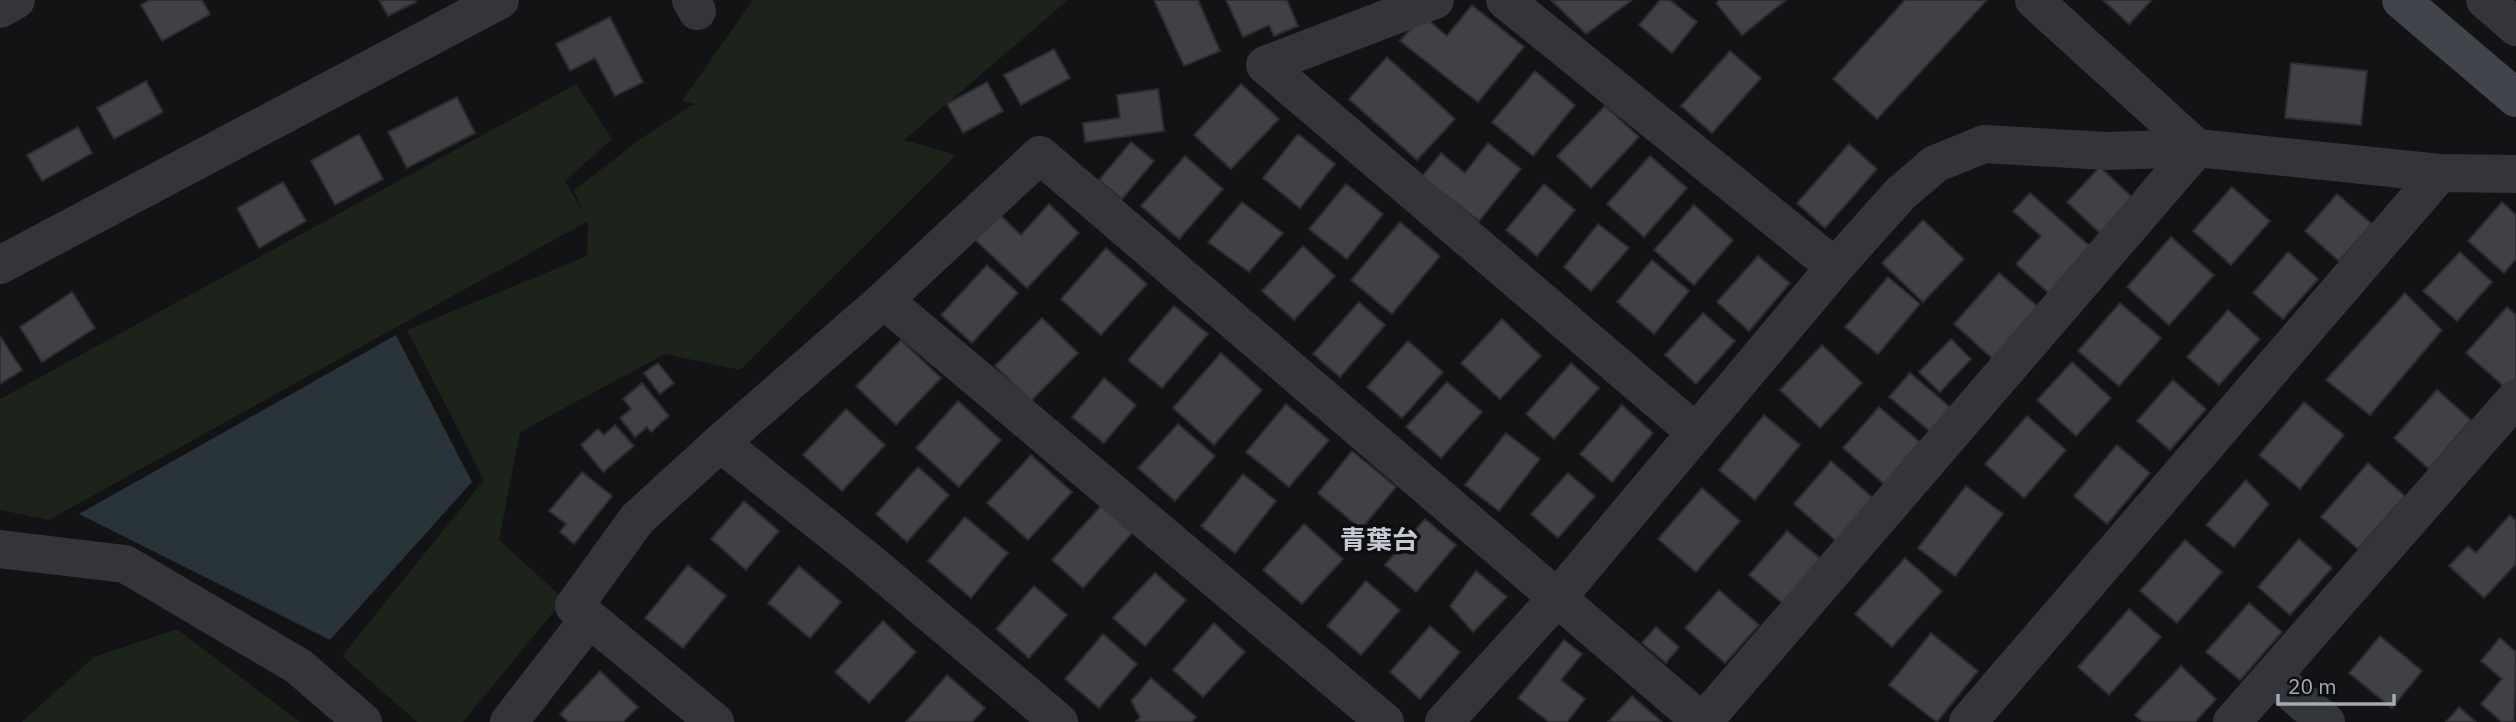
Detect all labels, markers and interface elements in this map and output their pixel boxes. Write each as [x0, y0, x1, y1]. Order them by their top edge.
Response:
district label: 青葉台 [1340, 522, 1418, 556]
scale bar [2278, 662, 2394, 706]
text: 20 m [2288, 672, 2337, 700]

